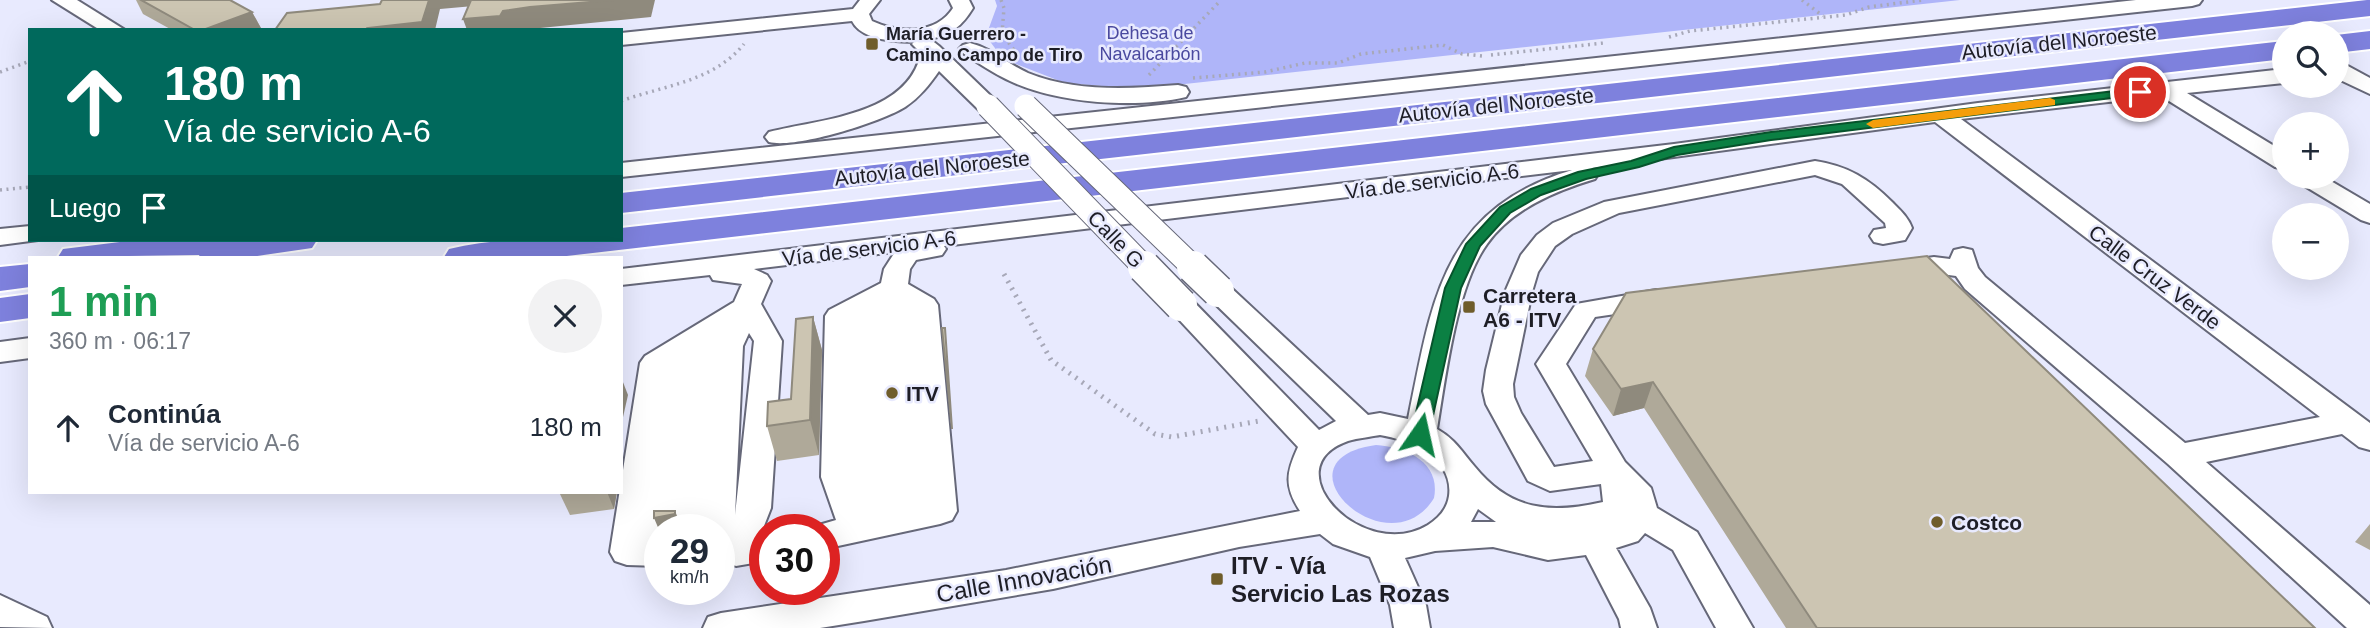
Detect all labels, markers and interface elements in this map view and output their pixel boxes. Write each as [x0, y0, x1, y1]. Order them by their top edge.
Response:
street label: Autovía del Noroeste [1960, 20, 2158, 64]
map controls [2272, 21, 2349, 280]
button: search [2272, 21, 2349, 98]
park label: Dehesa de Navalcarbón [1099, 23, 1201, 64]
place label: María Guerrero - Camino Campo de Tiro [886, 24, 1083, 65]
marker: María Guerrero - Camino Campo de Tiro [864, 36, 880, 52]
icon: ahead [49, 56, 140, 147]
text: 180 m [164, 56, 303, 110]
pin [2110, 62, 2170, 122]
icon: arrive [2121, 73, 2159, 111]
street label: Autovía del Noroeste [1397, 83, 1595, 127]
button: + [2272, 112, 2349, 189]
text: Vía de servicio A-6 [164, 113, 431, 149]
street label: Autovía del Noroeste [833, 146, 1031, 190]
street label: Vía de servicio A-6 [1344, 159, 1520, 203]
icon: arrive [135, 189, 173, 227]
text: Luego [49, 193, 121, 223]
button: − [2272, 203, 2349, 280]
street label: Calle G [1083, 206, 1149, 272]
street label: Calle Cruz Verde [2085, 220, 2225, 334]
street label: Vía de servicio A-6 [781, 226, 957, 270]
text: 1 min [49, 278, 159, 325]
button: close [528, 279, 602, 353]
place label: Carretera A6 - ITV [1483, 284, 1577, 331]
marker: Carretera A6 - ITV [1461, 299, 1477, 315]
text: 360 m · 06:17 [49, 328, 191, 354]
place label: ITV [906, 382, 939, 405]
marker: ITV [884, 385, 900, 401]
position arrow [1383, 397, 1457, 471]
text: Continúa [108, 399, 221, 429]
icon: ahead [49, 409, 87, 447]
text: 180 m [530, 412, 602, 442]
text: Vía de servicio A-6 [108, 430, 300, 456]
place label: Costco [1951, 511, 2022, 534]
speed limit sign: 30 [749, 514, 840, 605]
marker: Costco [1929, 514, 1945, 530]
text: 29 [670, 531, 709, 570]
street label: Calle Innovación [934, 550, 1114, 608]
place label: ITV - Vía Servicio Las Rozas [1231, 552, 1450, 607]
text: km/h [670, 567, 709, 587]
marker: ITV - Vía Servicio Las Rozas [1209, 571, 1225, 587]

